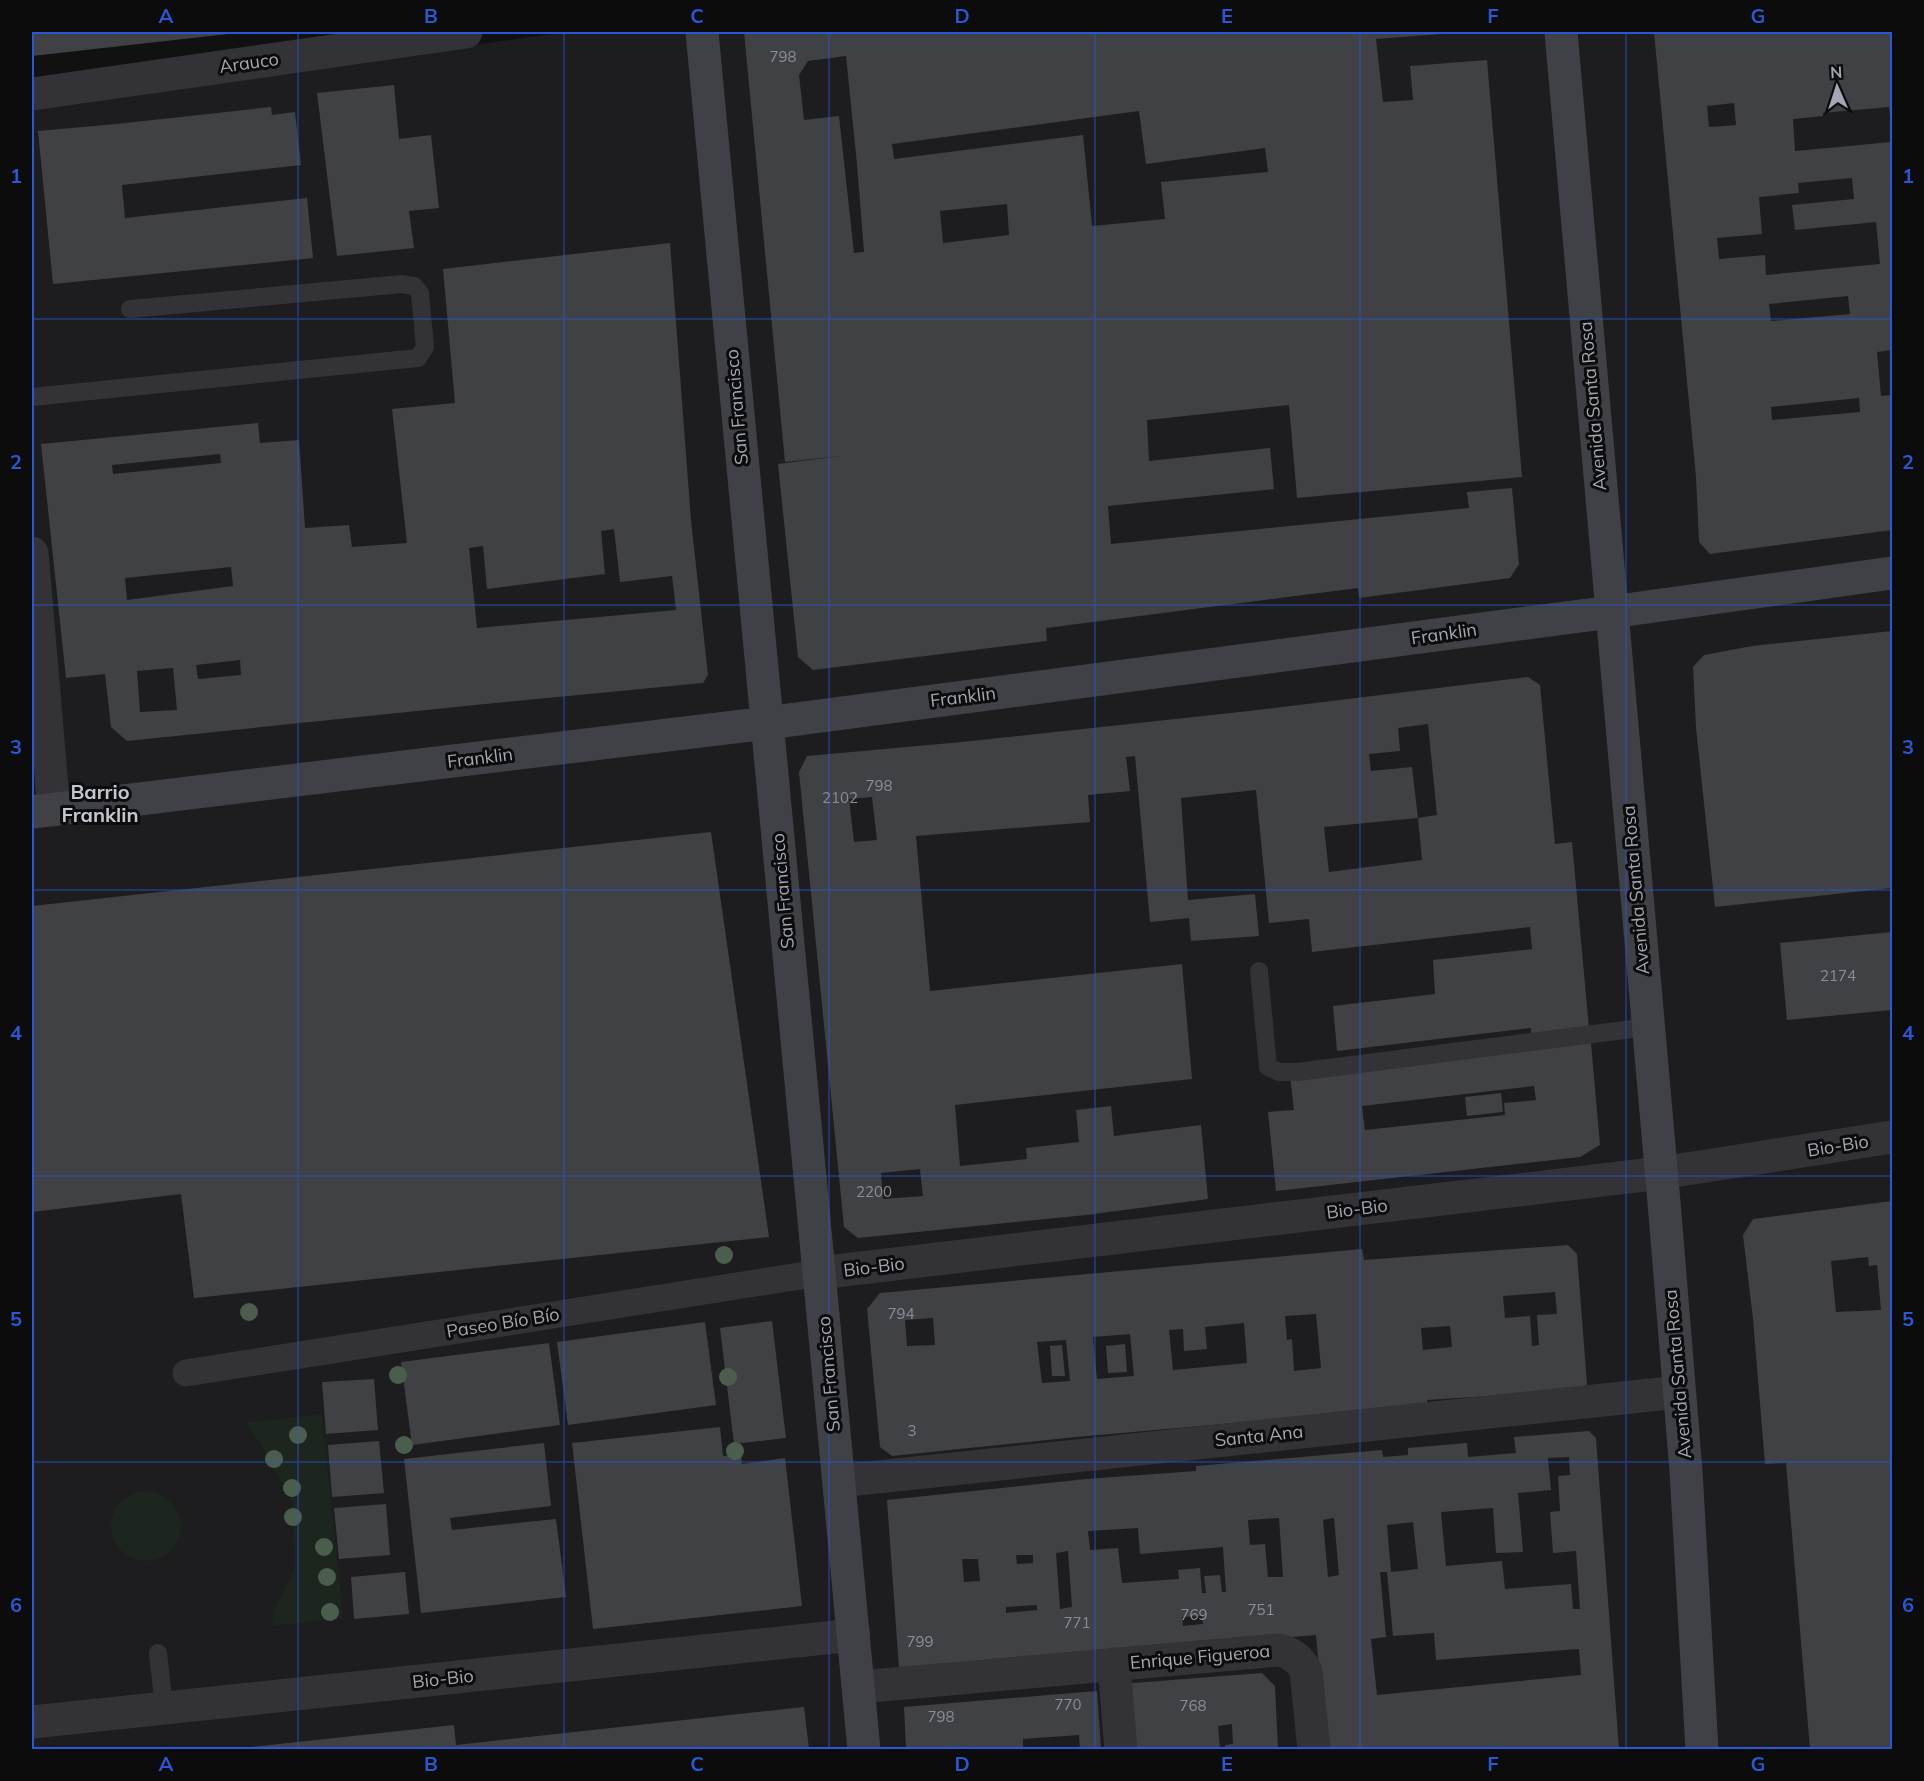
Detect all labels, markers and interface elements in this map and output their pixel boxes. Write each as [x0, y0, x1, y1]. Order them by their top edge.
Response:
text: A [159, 3, 174, 28]
text: B [424, 3, 438, 28]
text: C [690, 3, 704, 28]
text: D [954, 3, 970, 28]
text: E [1221, 3, 1233, 28]
text: F [1487, 3, 1499, 28]
text: G [1751, 3, 1765, 28]
street label: Arauco [218, 47, 280, 78]
house number: 798 [769, 47, 797, 66]
north arrow [1807, 57, 1867, 117]
text: N [1830, 62, 1843, 82]
text: 1 [10, 163, 22, 188]
text: 1 [1902, 163, 1914, 188]
street label: Avenida Santa Rosa [1574, 321, 1611, 492]
street label: San Francisco [720, 348, 753, 466]
text: 2 [10, 449, 22, 474]
text: 2 [1902, 449, 1914, 474]
street label: Franklin [1410, 618, 1478, 649]
street label: Franklin [929, 681, 997, 712]
text: 3 [10, 734, 22, 759]
text: 3 [1902, 734, 1914, 759]
street label: Franklin [446, 742, 514, 773]
house number: 798 [865, 776, 893, 795]
district label: Barrio Franklin [62, 779, 139, 827]
house number: 2102 [822, 788, 858, 807]
street label: Avenida Santa Rosa [1617, 805, 1654, 976]
street label: San Francisco [766, 832, 799, 950]
house number: 2174 [1820, 966, 1856, 985]
text: 4 [10, 1020, 22, 1045]
text: 4 [1902, 1020, 1914, 1045]
street label: Bio-Bio [1806, 1129, 1870, 1162]
house number: 2200 [856, 1182, 892, 1201]
street label: Bio-Bio [1325, 1193, 1389, 1224]
street label: Bio-Bio [842, 1251, 906, 1282]
street label: Avenida Santa Rosa [1659, 1289, 1696, 1460]
street label: Paseo Bío Bío [445, 1302, 561, 1343]
house number: 794 [887, 1304, 915, 1323]
text: 5 [10, 1306, 22, 1331]
text: 5 [1902, 1306, 1914, 1331]
street label: San Francisco [812, 1315, 845, 1433]
street label: Santa Ana [1214, 1419, 1304, 1452]
house number: 3 [907, 1421, 917, 1440]
text: 6 [10, 1592, 22, 1617]
text: 6 [1902, 1592, 1914, 1617]
house number: 751 [1247, 1600, 1275, 1619]
house number: 769 [1180, 1605, 1208, 1624]
house number: 771 [1063, 1613, 1091, 1632]
house number: 799 [906, 1632, 934, 1651]
street label: Enrique Figueroa [1129, 1639, 1271, 1674]
street label: Bio-Bio [411, 1664, 475, 1693]
house number: 770 [1054, 1695, 1082, 1714]
house number: 768 [1179, 1696, 1207, 1715]
house number: 798 [927, 1707, 955, 1726]
text: A [159, 1751, 174, 1776]
text: B [424, 1751, 438, 1776]
text: C [690, 1751, 704, 1776]
text: D [954, 1751, 970, 1776]
text: E [1221, 1751, 1233, 1776]
text: F [1487, 1751, 1499, 1776]
text: G [1751, 1751, 1765, 1776]

